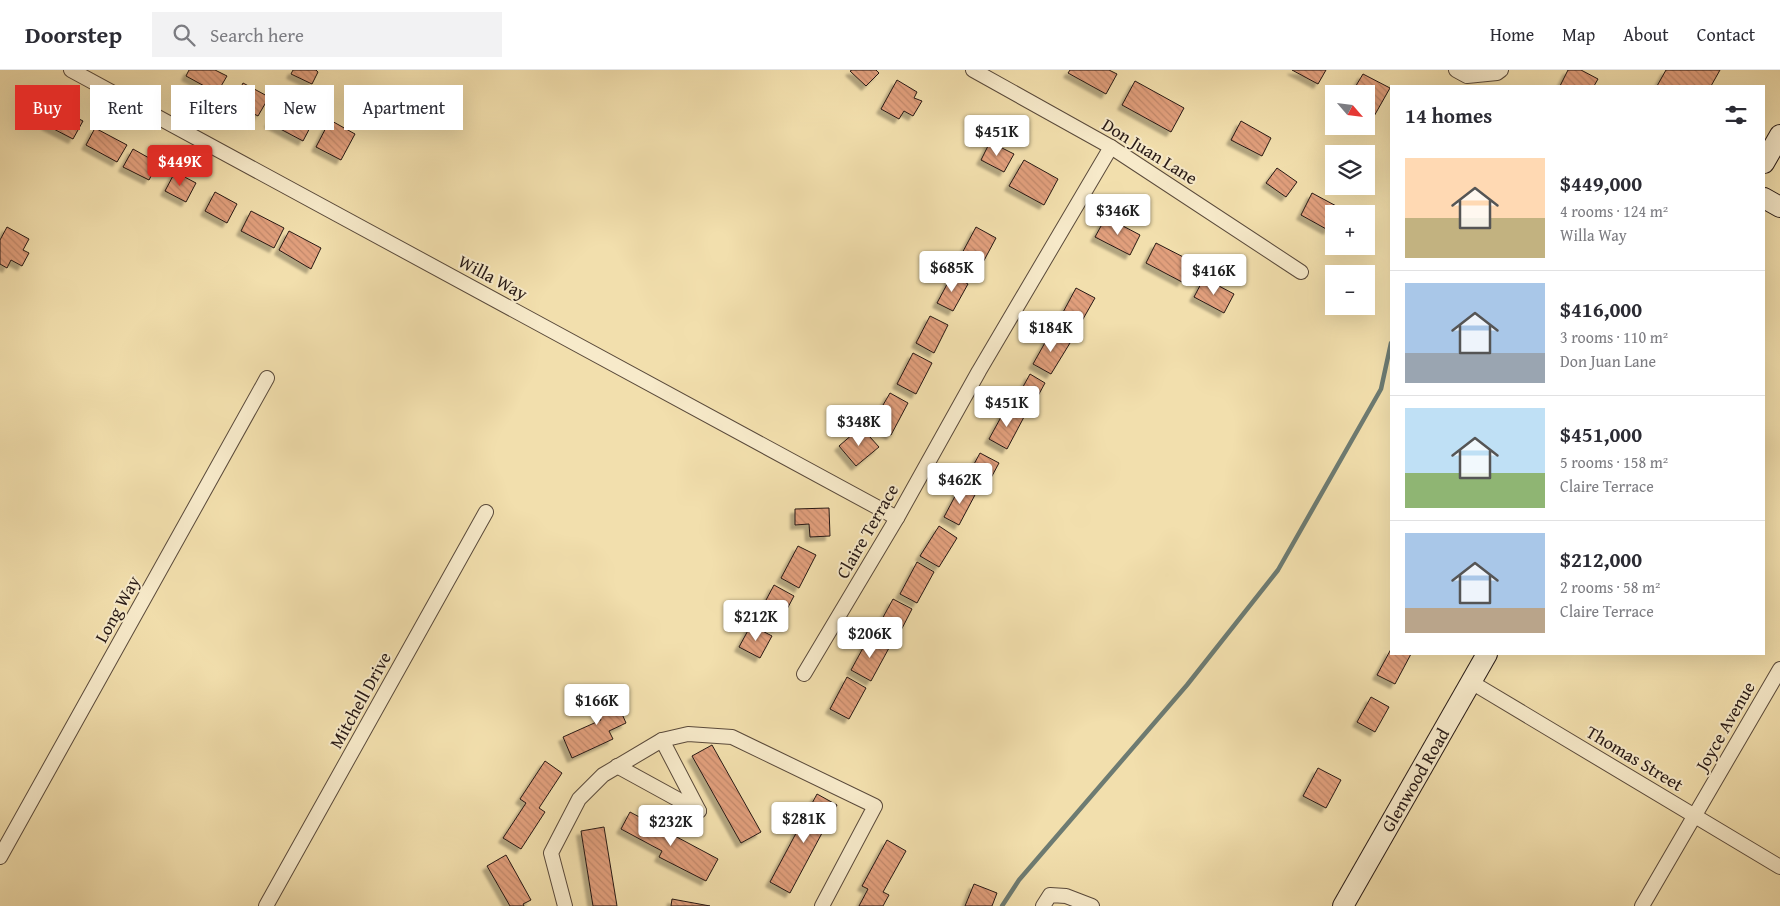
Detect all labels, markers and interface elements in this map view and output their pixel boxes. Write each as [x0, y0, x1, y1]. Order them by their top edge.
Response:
search box [152, 12, 502, 57]
text: Doorstep [25, 17, 122, 52]
icon: search [170, 21, 198, 49]
text: Search here [210, 21, 304, 49]
text: Home [1490, 21, 1534, 48]
text: Map [1562, 21, 1595, 48]
text: About [1623, 21, 1669, 48]
text: Contact [1697, 21, 1755, 48]
chip: Buy [15, 85, 80, 130]
chip: Rent [90, 85, 161, 130]
chip: Filters [171, 85, 255, 130]
chip: New [265, 85, 334, 130]
chip: Apartment [344, 85, 463, 130]
north arrow [1325, 85, 1375, 135]
map controls [1325, 85, 1375, 315]
text: 14 homes [1405, 100, 1492, 131]
icon: filters [1722, 101, 1750, 129]
street label: Don Juan Lane [1097, 111, 1203, 191]
pin: $451K [962, 114, 1032, 157]
text: $451K [975, 119, 1019, 143]
pin: $449K [145, 144, 215, 187]
button: layers [1325, 145, 1375, 195]
text: $449K [158, 149, 202, 173]
text: $449,000 [1560, 168, 1642, 199]
icon: home [1445, 178, 1505, 238]
pin: $346K [1083, 194, 1153, 236]
text: $346K [1096, 198, 1140, 222]
text: 4 rooms · 124 m² [1560, 199, 1668, 223]
button: + [1325, 205, 1375, 255]
text: Willa Way [1560, 223, 1627, 247]
street label: Willa Way [454, 247, 532, 307]
pin: $685K [917, 250, 987, 293]
pin: $416K [1179, 254, 1249, 296]
text: $685K [930, 255, 974, 279]
text: $416K [1192, 258, 1236, 282]
button: − [1325, 265, 1375, 315]
text: $416,000 [1560, 294, 1642, 325]
icon: home [1445, 303, 1505, 363]
pin: $184K [1016, 310, 1086, 353]
text: $184K [1029, 315, 1073, 339]
text: 3 rooms · 110 m² [1560, 325, 1668, 349]
text: Don Juan Lane [1560, 349, 1656, 373]
pin: $451K [972, 386, 1042, 428]
text: $451K [985, 390, 1029, 414]
pin: $348K [824, 404, 894, 447]
text: $348K [837, 409, 881, 433]
text: $451,000 [1560, 419, 1642, 450]
icon: home [1445, 428, 1505, 488]
text: 5 rooms · 158 m² [1560, 450, 1668, 474]
pin: $462K [925, 462, 995, 505]
text: $462K [938, 467, 982, 491]
text: Claire Terrace [1560, 474, 1654, 498]
street label: Claire Terrace [829, 479, 905, 583]
text: $212,000 [1560, 544, 1642, 575]
icon: home [1445, 553, 1505, 613]
street label: Long Way [87, 570, 147, 647]
text: 2 rooms · 58 m² [1560, 575, 1660, 599]
text: Claire Terrace [1560, 599, 1654, 623]
pin: $212K [721, 600, 791, 642]
text: $212K [734, 604, 778, 628]
pin: $206K [835, 616, 905, 659]
text: $206K [848, 621, 892, 645]
street label: Mitchell Drive [322, 647, 398, 753]
street label: Joyce Avenue [1687, 676, 1762, 778]
pin: $166K [562, 684, 632, 726]
text: $166K [575, 688, 619, 712]
street label: Thomas Street [1581, 718, 1689, 798]
street label: Glenwood Road [1374, 723, 1456, 837]
pin: $281K [769, 802, 839, 844]
pin: $232K [636, 804, 706, 847]
text: $281K [782, 806, 826, 830]
text: $232K [649, 809, 693, 833]

